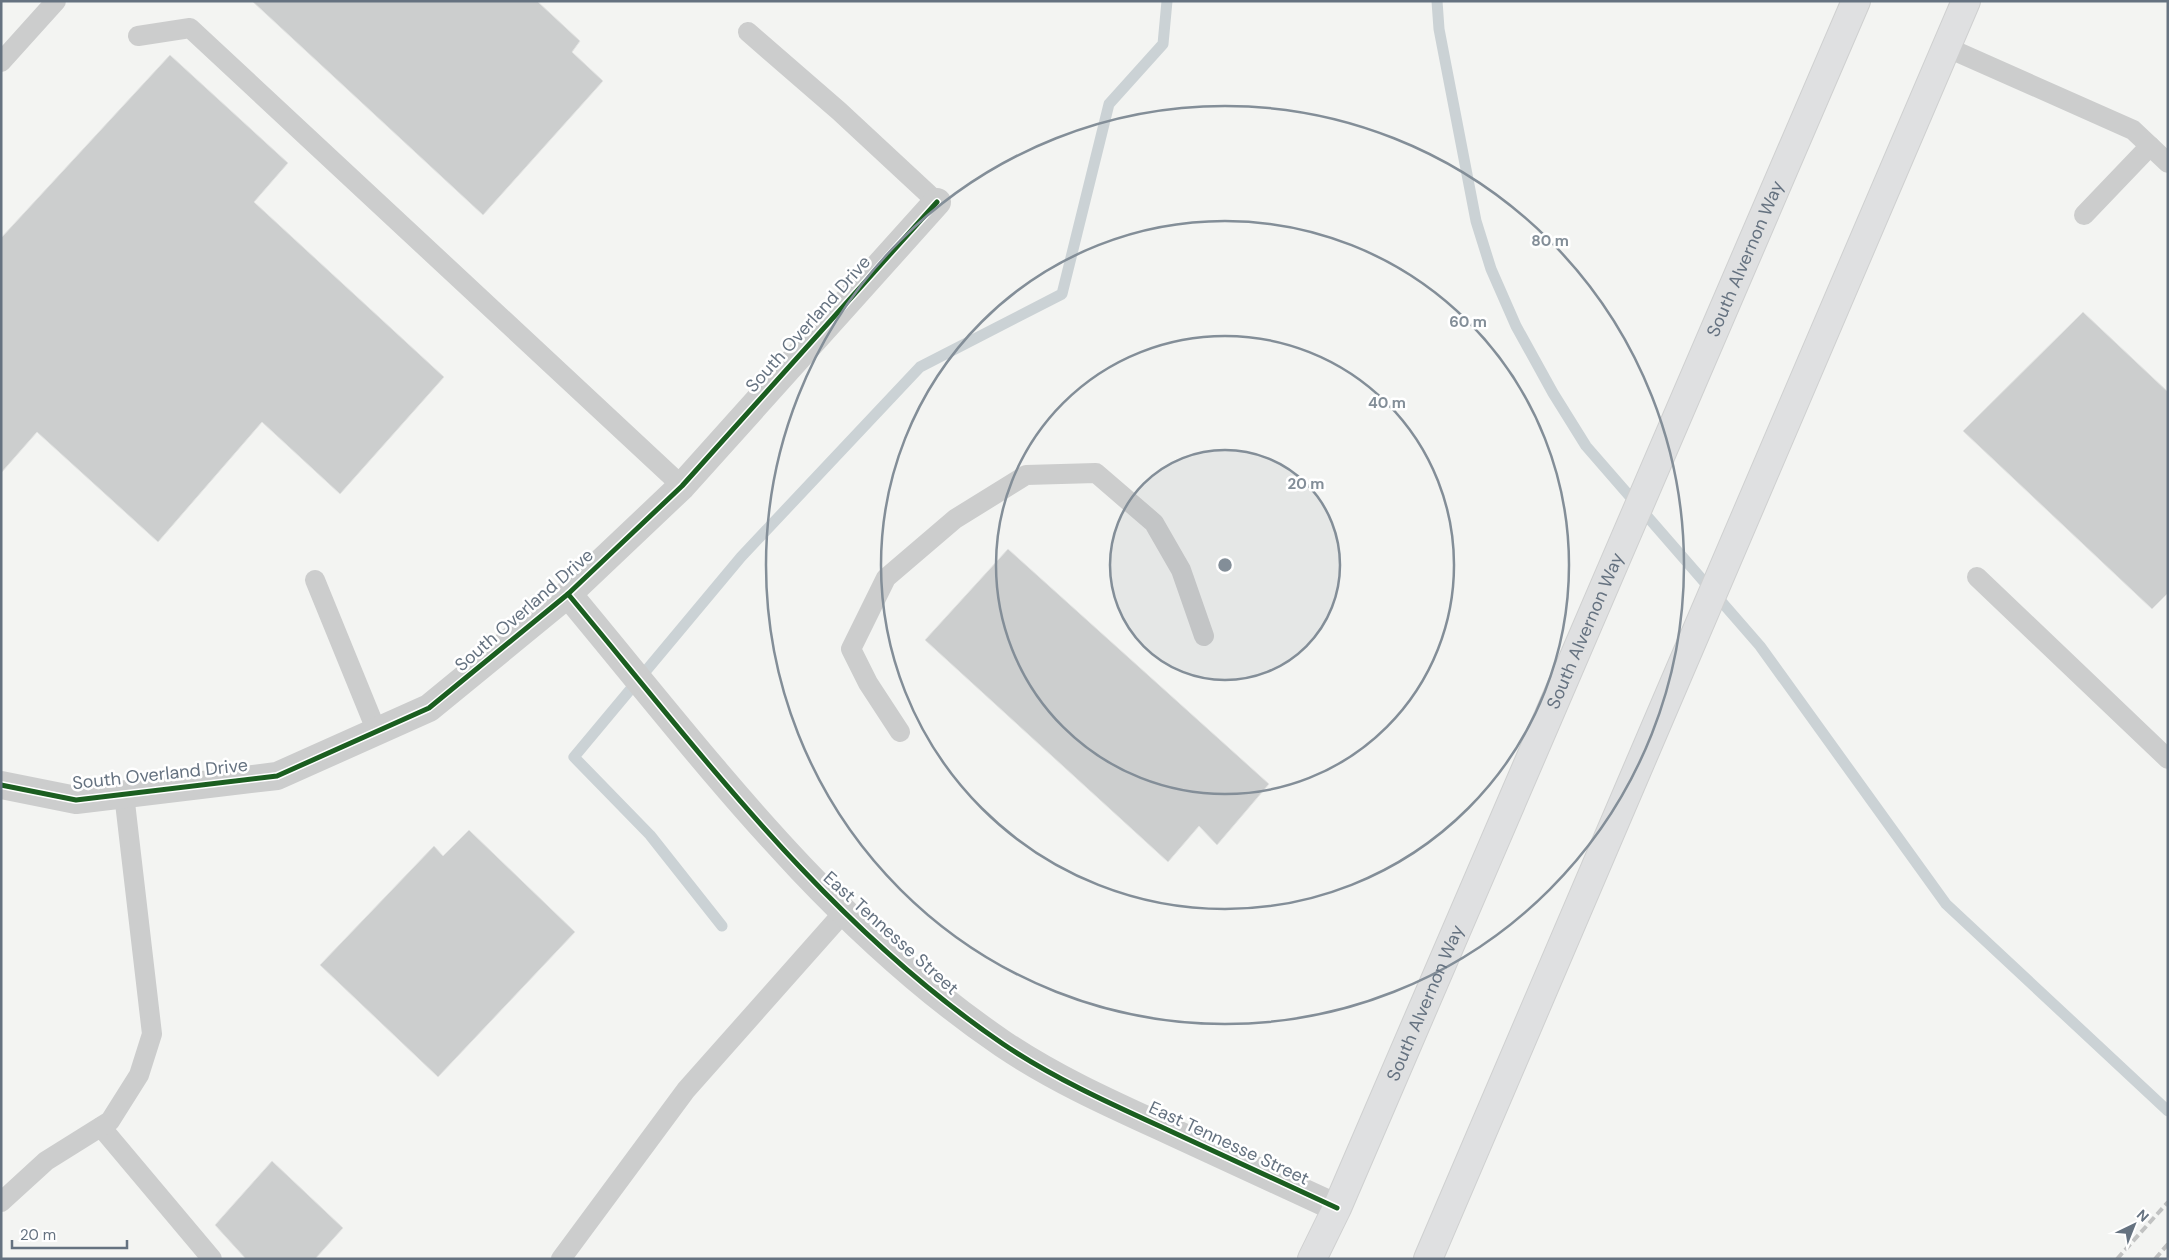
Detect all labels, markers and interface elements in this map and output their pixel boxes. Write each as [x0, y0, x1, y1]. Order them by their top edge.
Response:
street label: South Alvernon Way [1701, 177, 1789, 341]
text: 80 m [1531, 231, 1569, 251]
street label: South Overland Drive [740, 250, 876, 398]
text: 60 m [1449, 312, 1487, 332]
text: 40 m [1368, 393, 1406, 413]
text: 20 m [1288, 474, 1324, 494]
street label: South Overland Drive [450, 543, 598, 677]
street label: South Alvernon Way [1541, 549, 1629, 713]
centre of rings [1216, 556, 1234, 574]
street label: South Overland Drive [71, 753, 249, 795]
street label: East Tennesse Street [818, 866, 964, 1000]
street label: South Alvernon Way [1381, 921, 1469, 1085]
street label: East Tennesse Street [1145, 1095, 1313, 1191]
north arrow [2109, 1200, 2159, 1250]
text: N [2133, 1205, 2153, 1226]
scale bar [12, 1218, 128, 1250]
text: 20 m [20, 1225, 56, 1245]

